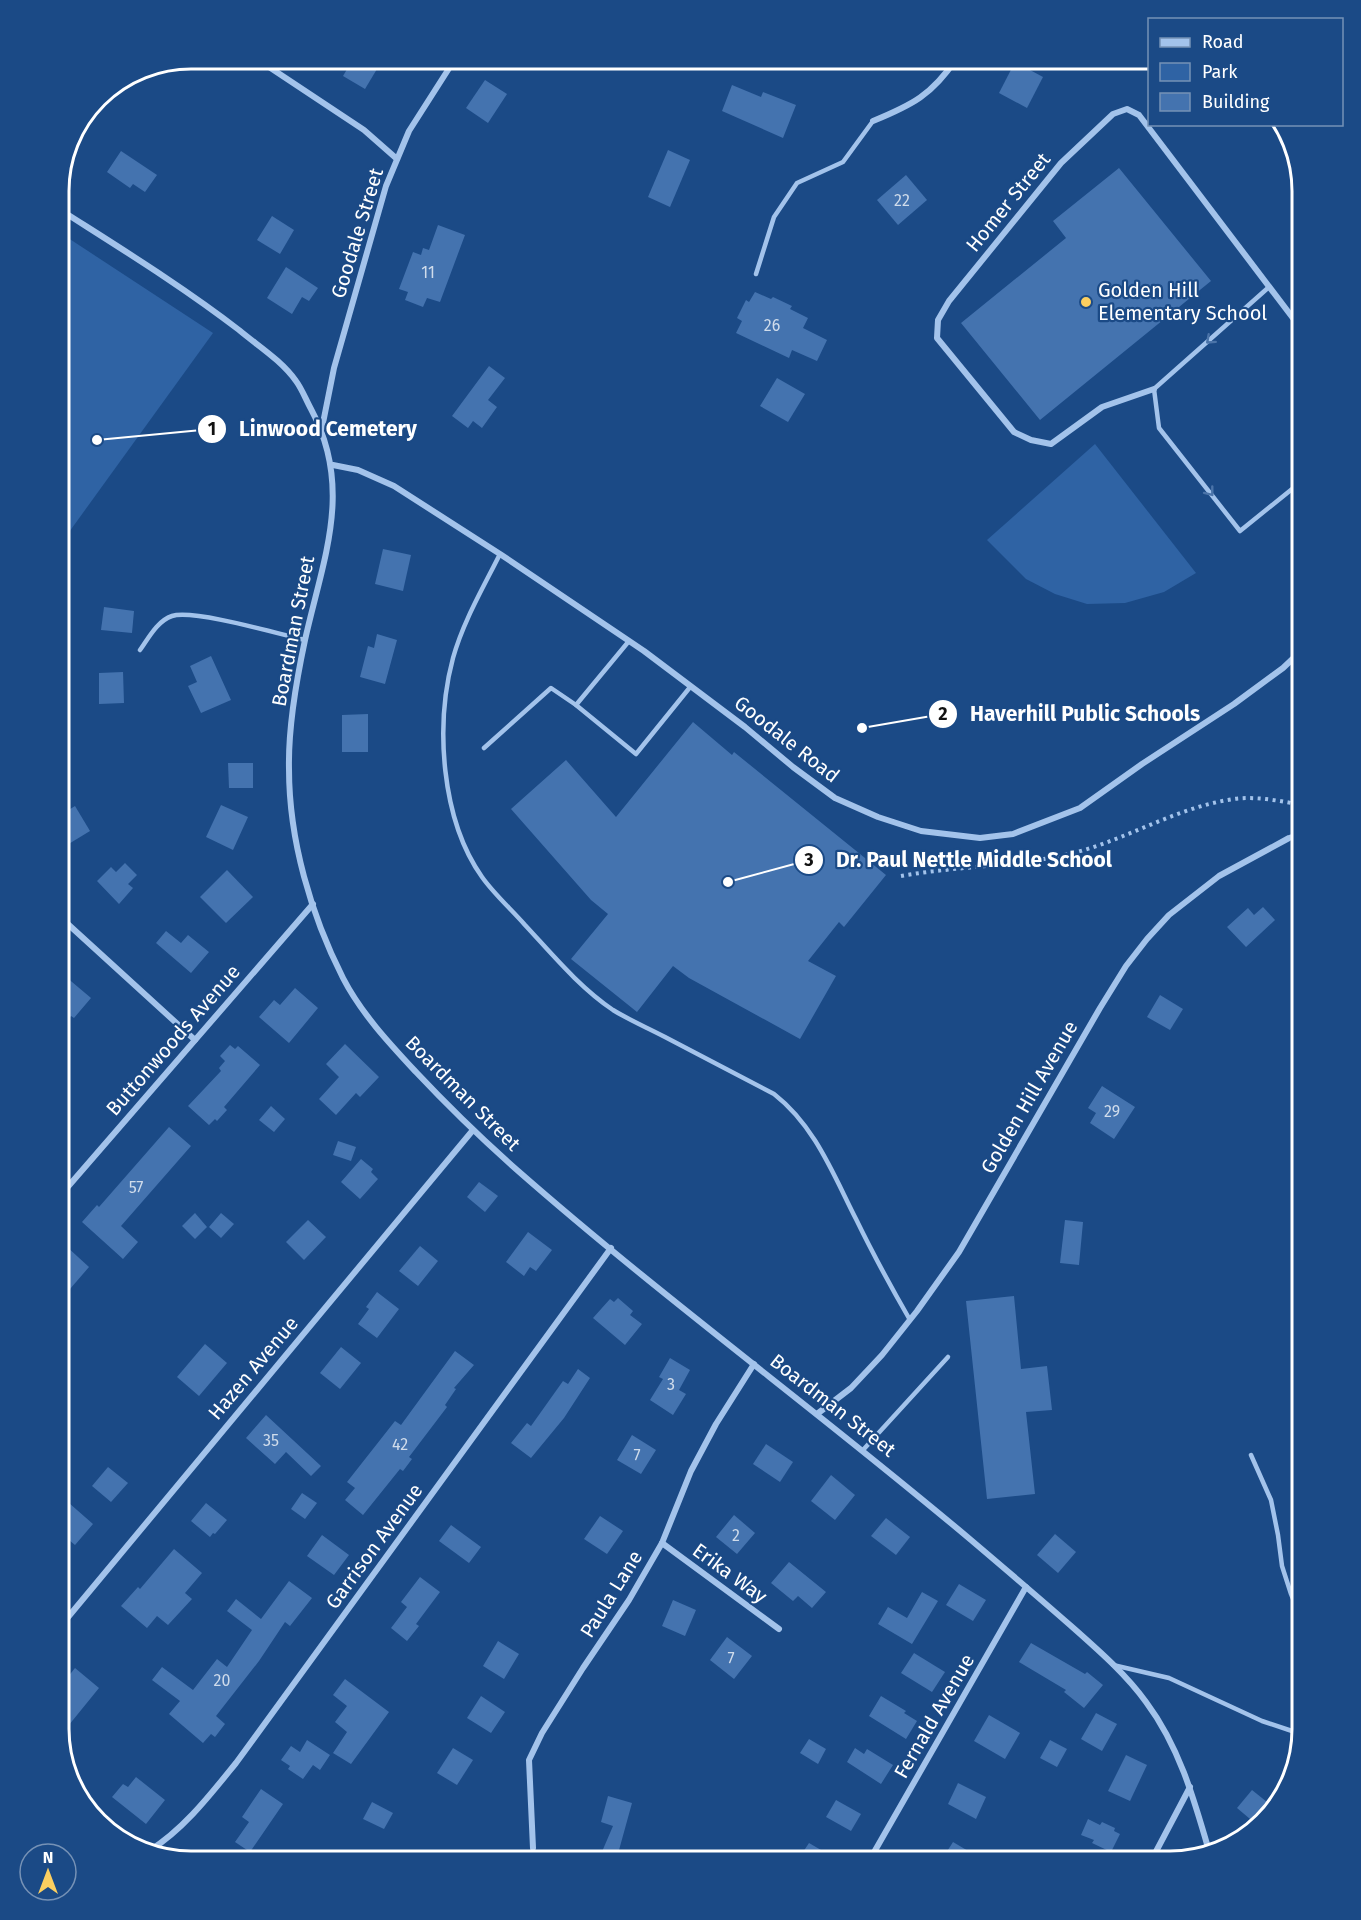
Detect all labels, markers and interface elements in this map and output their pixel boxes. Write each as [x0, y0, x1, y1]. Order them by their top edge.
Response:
legend [1148, 18, 1343, 126]
text: Road [1202, 31, 1244, 53]
text: Park [1202, 61, 1238, 83]
text: Building [1202, 91, 1270, 113]
street label: Homer Street [961, 147, 1056, 256]
street label: Goodale Street [326, 164, 388, 301]
house number: 22 [894, 191, 910, 210]
house number: 11 [421, 263, 435, 282]
place label: Golden Hill Elementary School [1098, 278, 1267, 325]
marker: Golden Hill Elementary School [1079, 295, 1093, 309]
house number: 26 [764, 316, 780, 335]
one-way arrow [1206, 333, 1216, 344]
callout: Linwood Cemetery [197, 409, 429, 448]
text: Linwood Cemetery [239, 416, 417, 442]
text: 1 [208, 418, 216, 440]
one-way arrow [1202, 486, 1213, 497]
street label: Boardman Street [267, 553, 320, 708]
street label: Goodale Road [730, 691, 844, 787]
callout: Haverhill Public Schools [928, 695, 1212, 734]
text: Haverhill Public Schools [970, 701, 1200, 727]
text: 2 [938, 703, 948, 725]
callout: Dr. Paul Nettle Middle School [794, 841, 1124, 880]
text: Dr. Paul Nettle Middle School [836, 847, 1113, 873]
text: 3 [803, 849, 814, 871]
street label: Buttonwoods Avenue [101, 960, 245, 1120]
street label: Golden Hill Avenue [975, 1016, 1083, 1178]
street label: Boardman Street [400, 1030, 526, 1156]
house number: 29 [1104, 1102, 1120, 1121]
house number: 57 [129, 1178, 143, 1197]
street label: Hazen Avenue [203, 1311, 303, 1425]
street label: Boardman Street [765, 1348, 901, 1462]
house number: 3 [667, 1375, 675, 1394]
house number: 35 [263, 1431, 279, 1450]
house number: 42 [392, 1435, 408, 1454]
house number: 7 [633, 1446, 641, 1465]
street label: Garrison Avenue [321, 1479, 427, 1613]
house number: 2 [732, 1526, 740, 1545]
street label: Erika Way [688, 1538, 772, 1608]
street label: Paula Lane [575, 1546, 647, 1642]
house number: 7 [727, 1649, 735, 1668]
street label: Fernald Avenue [889, 1650, 979, 1782]
house number: 20 [214, 1671, 230, 1690]
north arrow [18, 1842, 78, 1902]
text: N [43, 1848, 53, 1867]

